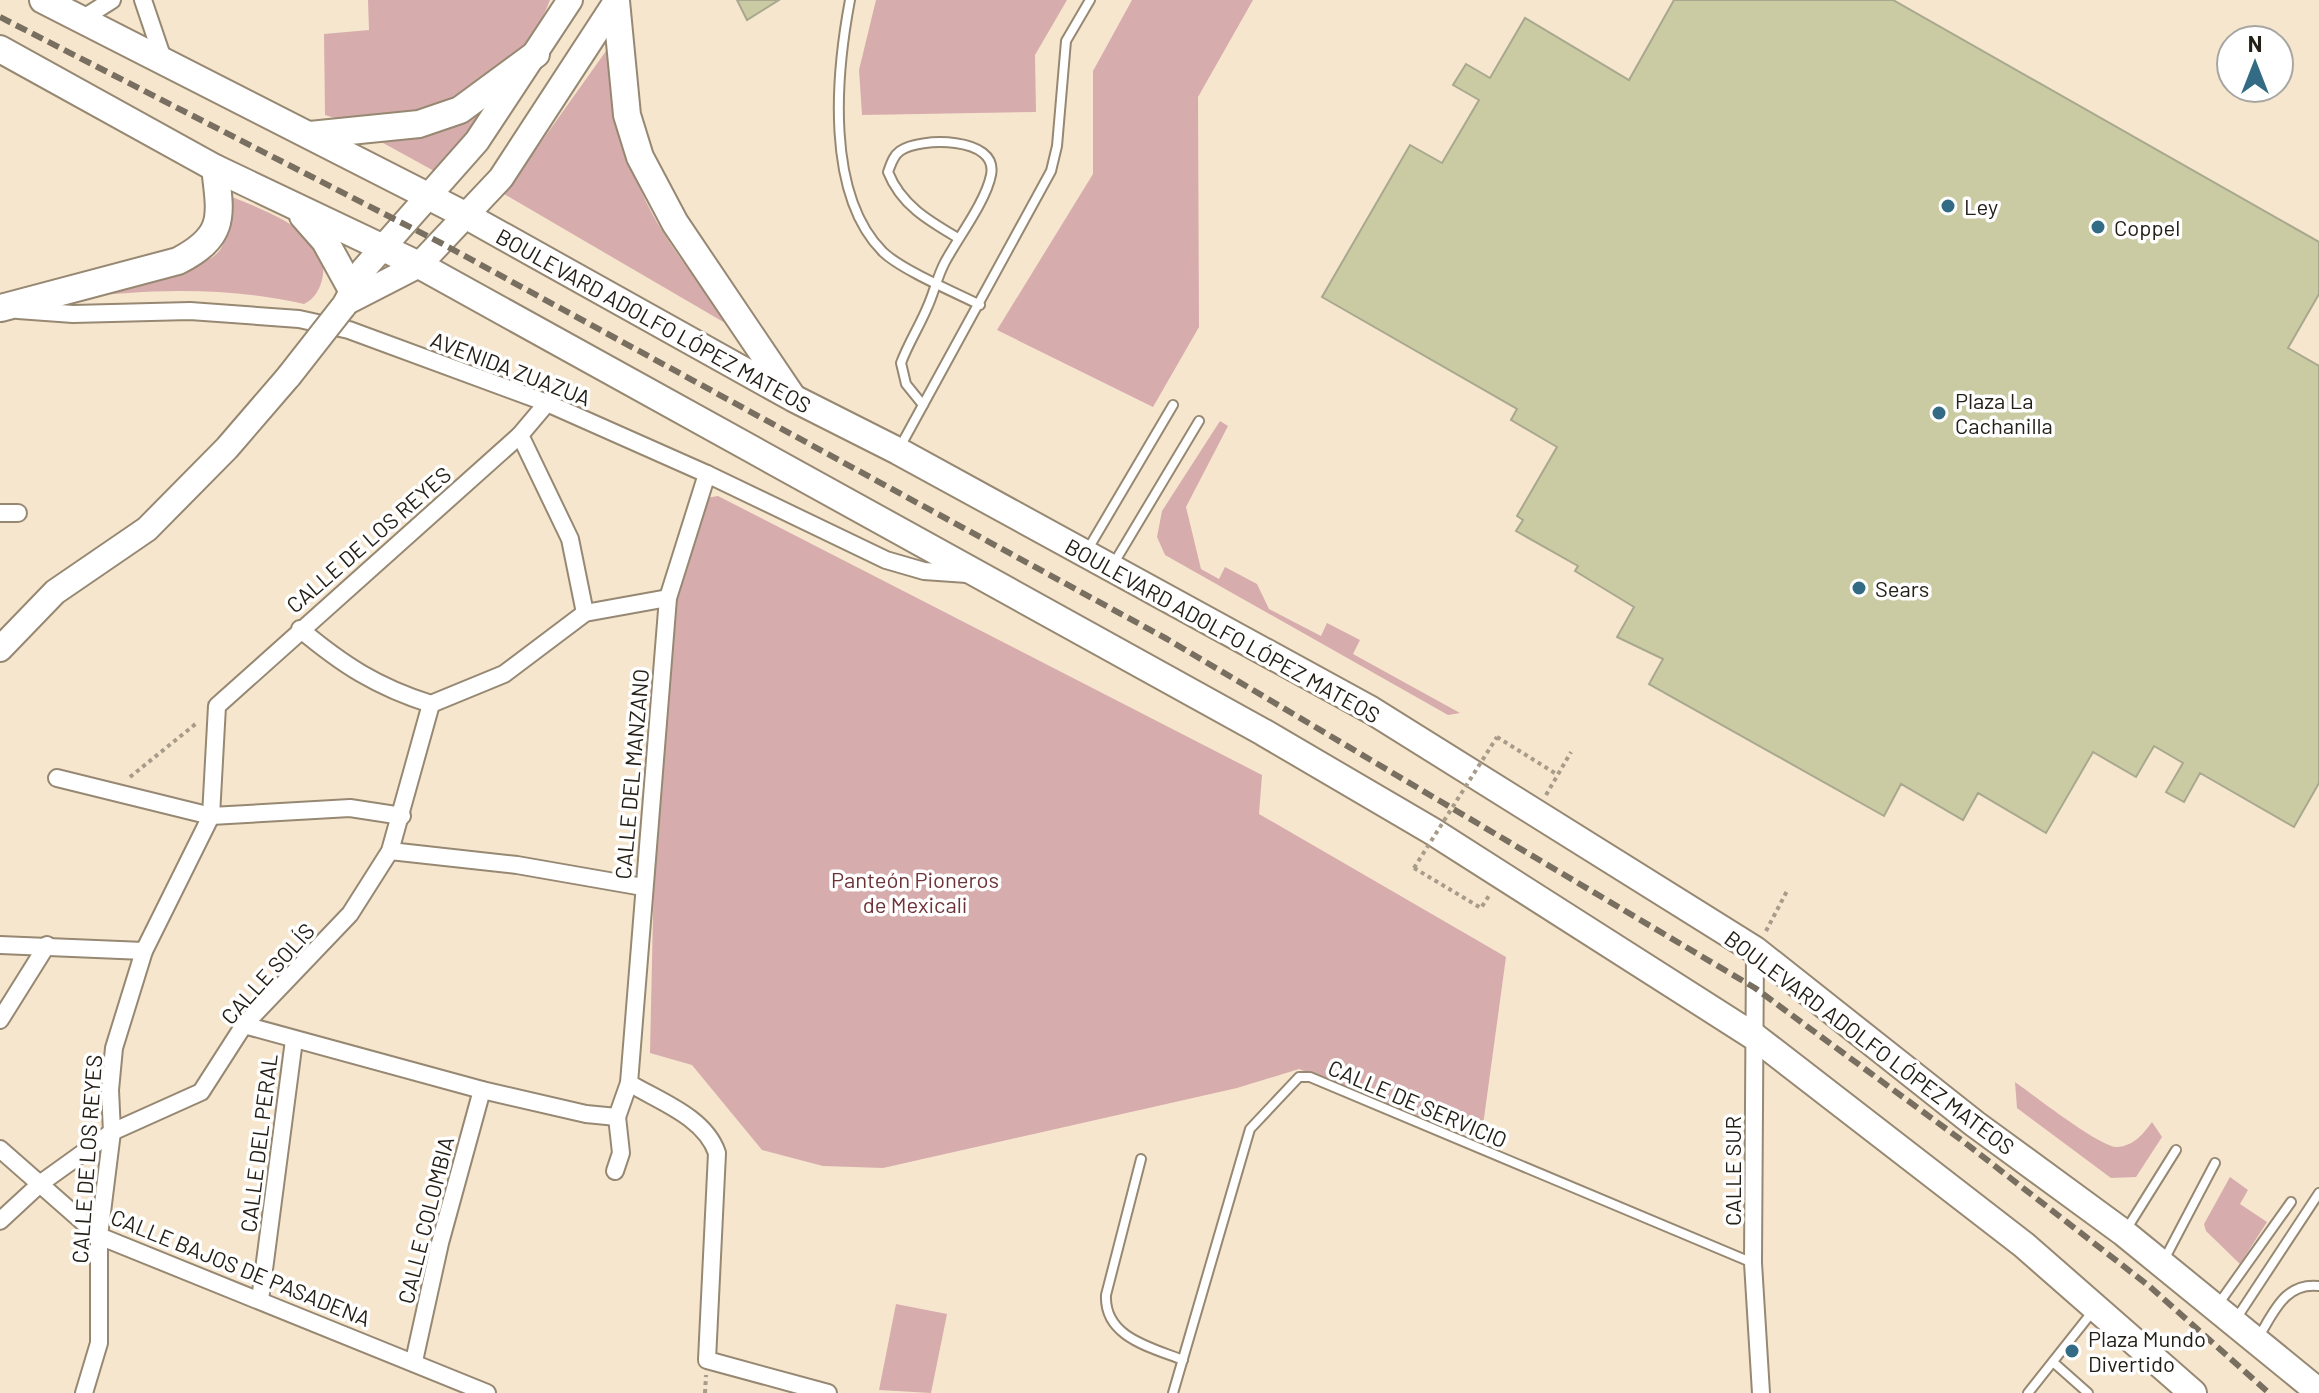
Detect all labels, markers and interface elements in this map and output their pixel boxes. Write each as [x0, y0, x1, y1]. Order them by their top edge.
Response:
north arrow [2215, 24, 2295, 104]
text: N [2248, 30, 2262, 56]
place label: Ley [1964, 193, 1998, 219]
marker: Ley [1939, 197, 1957, 215]
place label: Coppel [2114, 214, 2180, 240]
marker: Coppel [2089, 218, 2107, 236]
street label: BOULEVARD ADOLFO LÓPEZ MATEOS [492, 222, 816, 418]
street label: AVENIDA ZUAZUA [427, 326, 595, 410]
place label: Plaza La Cachanilla [1955, 387, 2053, 438]
marker: Plaza La Cachanilla [1930, 404, 1948, 422]
street label: CALLE DE LOS REYES [281, 461, 455, 617]
street label: BOULEVARD ADOLFO LÓPEZ MATEOS [1061, 532, 1385, 728]
place label: Sears [1875, 575, 1929, 601]
marker: Sears [1850, 579, 1868, 597]
street label: CALLE DEL MANZANO [609, 668, 653, 880]
park label: Panteón Pioneros de Mexicali [831, 866, 999, 917]
street label: CALLE SOLÍS [215, 917, 319, 1029]
street label: BOULEVARD ADOLFO LÓPEZ MATEOS [1720, 924, 2020, 1160]
street label: CALLE DEL PERAL [234, 1052, 282, 1234]
street label: CALLE DE LOS REYES [66, 1054, 106, 1264]
street label: CALLE DE SERVICIO [1325, 1054, 1511, 1152]
street label: CALLE SUR [1719, 1116, 1745, 1226]
street label: CALLE COLOMBIA [392, 1134, 458, 1306]
street label: CALLE BAJOS DE PASADENA [107, 1203, 375, 1331]
place label: Plaza Mundo Divertido [2088, 1325, 2206, 1376]
marker: Plaza Mundo Divertido [2063, 1342, 2081, 1360]

